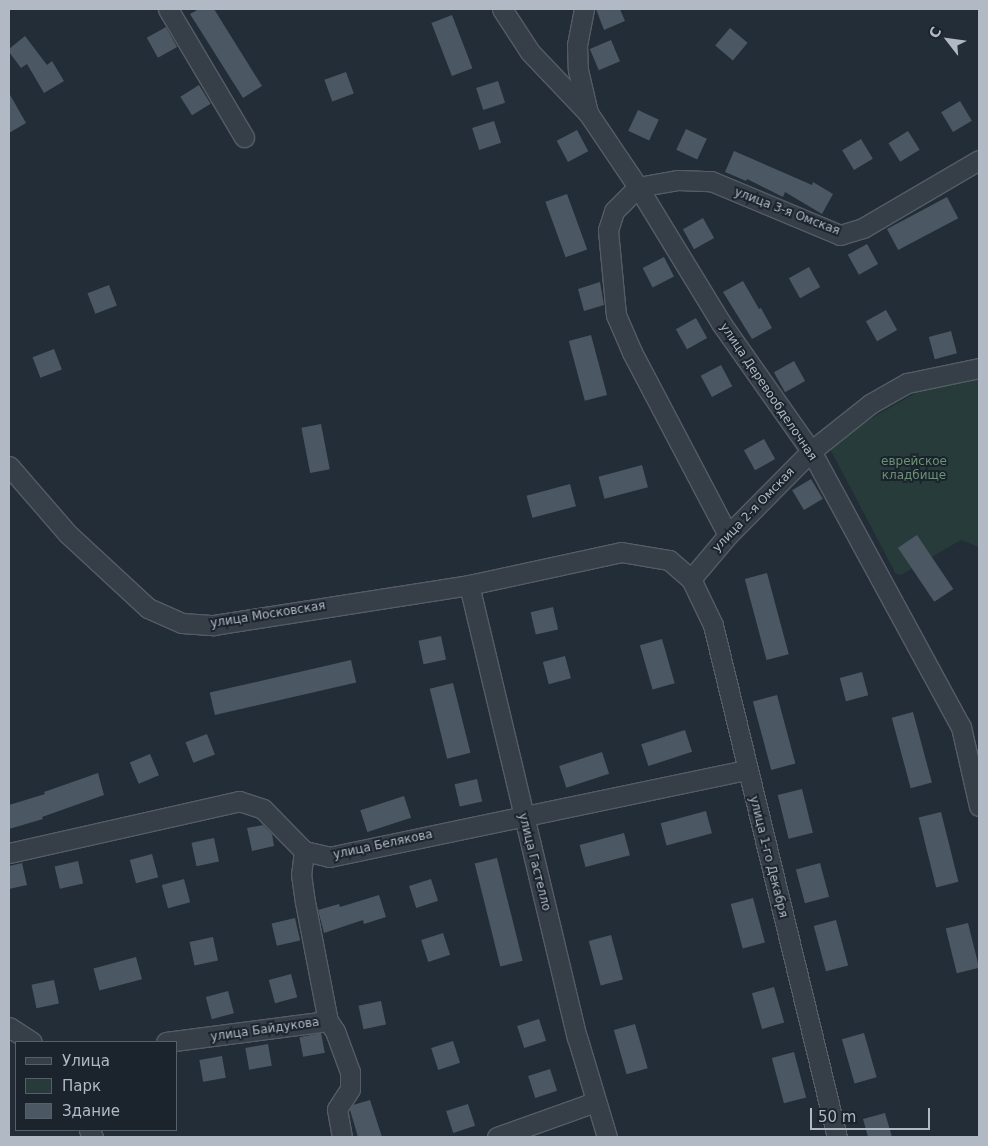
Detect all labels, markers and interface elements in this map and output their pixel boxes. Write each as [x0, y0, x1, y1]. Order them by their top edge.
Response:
north arrow [923, 15, 973, 65]
text: С [926, 24, 945, 41]
street label: улица 3-я Омская [732, 185, 842, 239]
street label: улица Деревообделочная [716, 320, 820, 464]
park label: еврейское кладбище [881, 455, 947, 483]
street label: улица 2-я Омская [710, 465, 798, 555]
street label: улица Московская [209, 599, 327, 631]
street label: улица 1-го Декабря [746, 795, 790, 919]
street label: улица Гастелло [515, 812, 553, 912]
street label: улица Белякова [332, 827, 434, 863]
street label: улица Байдукова [210, 1015, 320, 1045]
legend [15, 1041, 178, 1131]
text: Улица [62, 1052, 110, 1070]
text: Парк [62, 1077, 101, 1095]
scale bar [813, 1098, 933, 1130]
text: Здание [62, 1102, 120, 1120]
text: 50 m [818, 1108, 856, 1126]

